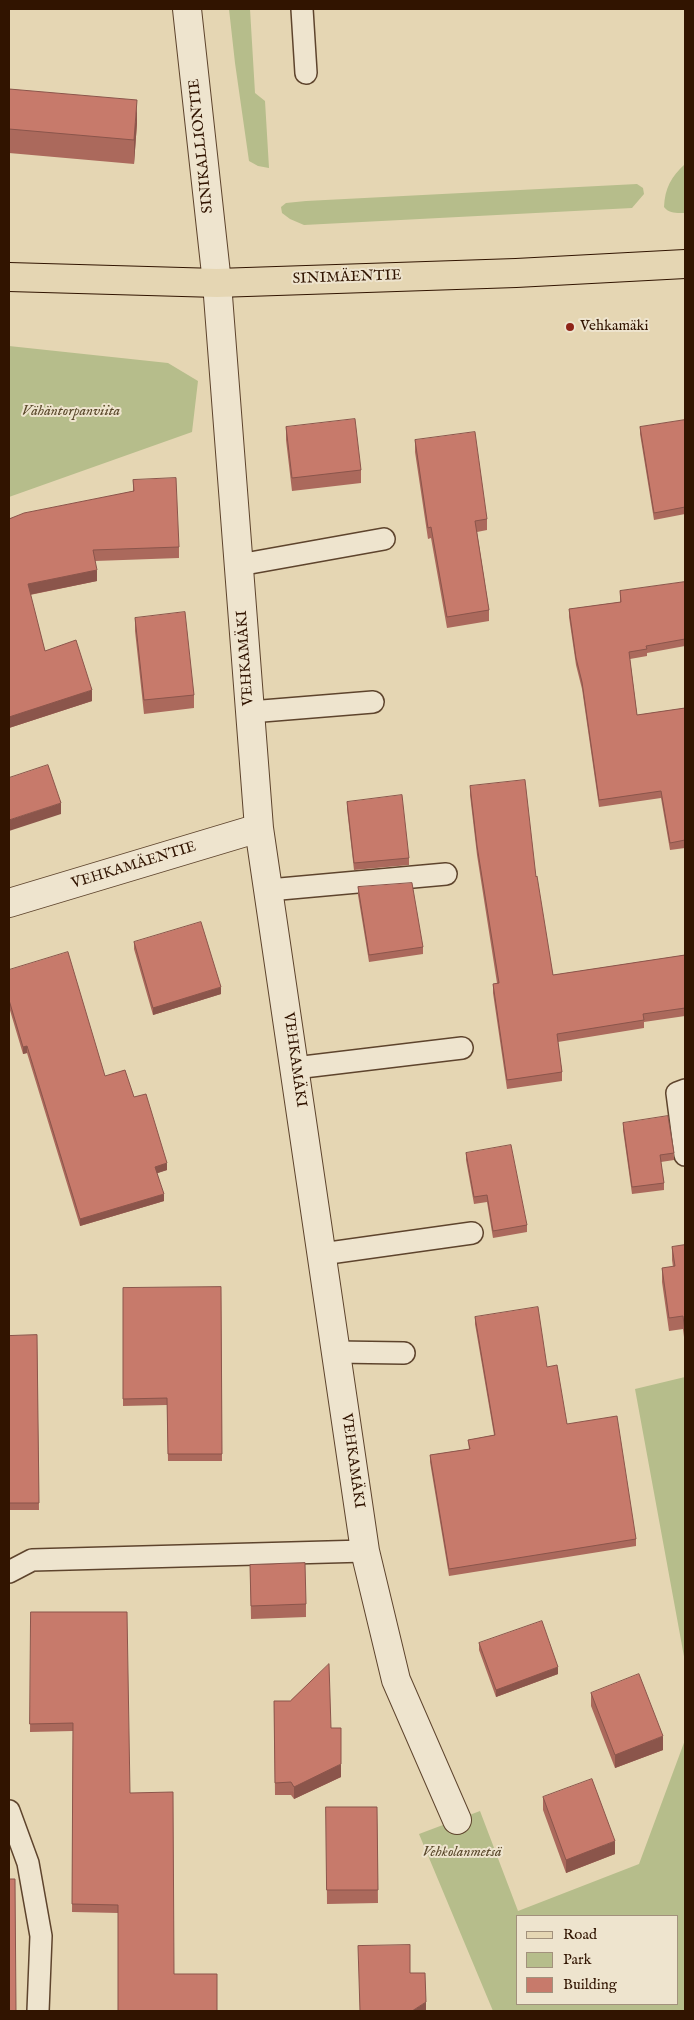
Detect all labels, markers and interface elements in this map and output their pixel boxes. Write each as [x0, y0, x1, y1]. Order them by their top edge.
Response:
street label: SINIKALLIONTIE [186, 78, 218, 214]
street label: SINIMÄENTIE [292, 267, 402, 289]
place label: Vehkamäki [580, 318, 649, 336]
marker: Vehkamäki [564, 321, 576, 333]
park label: Vähäntorpanviita [22, 403, 120, 421]
street label: VEHKAMÄKI [234, 610, 258, 706]
street label: VEHKAMÄENTIE [69, 838, 199, 894]
street label: VEHKAMÄKI [278, 1011, 310, 1109]
street label: VEHKAMÄKI [336, 1412, 368, 1510]
park label: Vehkolanmetsä [422, 1844, 502, 1862]
legend [516, 1915, 679, 2005]
text: Road [563, 1925, 597, 1944]
text: Park [563, 1950, 592, 1969]
text: Building [563, 1975, 617, 1994]

